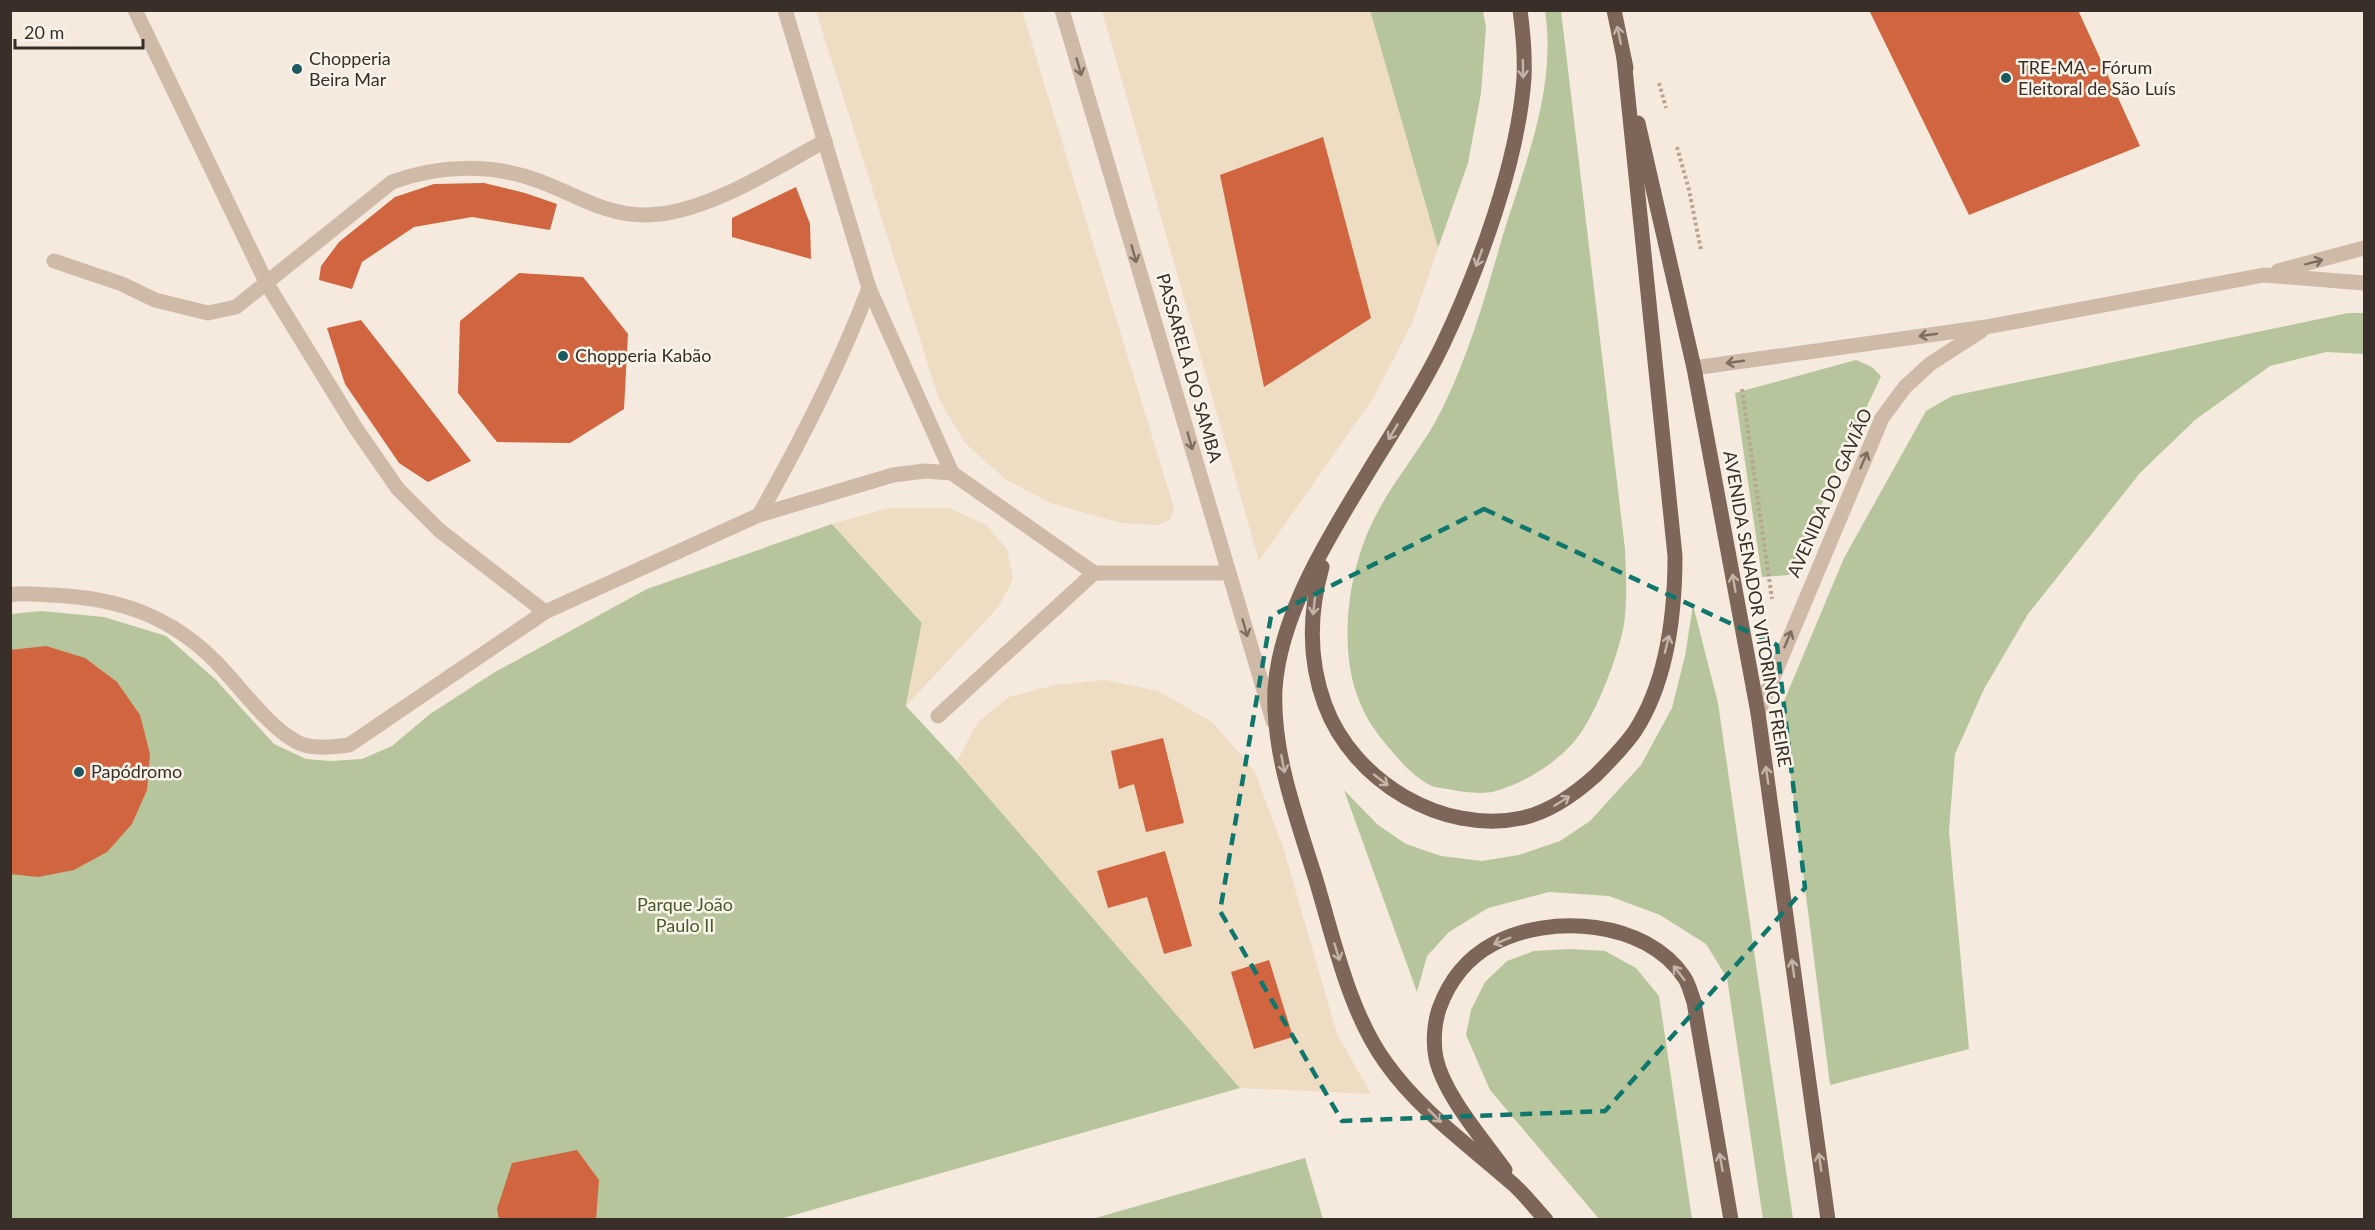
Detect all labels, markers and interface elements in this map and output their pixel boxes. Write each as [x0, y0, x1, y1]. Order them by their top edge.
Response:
scale bar [15, 12, 142, 50]
text: 20 m [24, 21, 64, 43]
one-way arrow [1612, 26, 1624, 45]
place label: Chopperia Beira Mar [309, 47, 391, 90]
place label: TRE-MA - Fórum Eleitoral de São Luís [2018, 56, 2176, 99]
one-way arrow [1074, 57, 1085, 76]
one-way arrow [1517, 58, 1529, 78]
marker: Chopperia Beira Mar [290, 62, 304, 76]
marker: TRE-MA - Fórum Eleitoral de São Luís [1999, 71, 2013, 85]
one-way arrow [1129, 244, 1140, 263]
one-way arrow [1472, 248, 1483, 267]
one-way arrow [2304, 256, 2323, 267]
street label: PASSARELA DO SAMBA [1152, 271, 1228, 465]
one-way arrow [1919, 330, 1939, 341]
place label: Chopperia Kabão [575, 344, 711, 366]
marker: Chopperia Kabão [556, 349, 570, 363]
one-way arrow [1726, 357, 1746, 368]
street label: AVENIDA DO GAVIÃO [1782, 405, 1876, 580]
one-way arrow [1386, 423, 1398, 440]
one-way arrow [1185, 431, 1196, 450]
street label: AVENIDA SENADOR VITORINO FREIRE [1719, 449, 1797, 769]
one-way arrow [1859, 451, 1870, 469]
one-way arrow [1728, 574, 1739, 593]
one-way arrow [1308, 596, 1319, 616]
one-way arrow [1240, 618, 1251, 637]
one-way arrow [1783, 630, 1794, 649]
one-way arrow [1662, 635, 1673, 654]
one-way arrow [1278, 754, 1290, 773]
place label: Papódromo [91, 760, 182, 782]
marker: Papódromo [72, 765, 86, 779]
one-way arrow [1761, 766, 1772, 786]
one-way arrow [1373, 773, 1389, 786]
one-way arrow [1553, 794, 1570, 806]
park label: Parque João Paulo II [637, 893, 733, 936]
one-way arrow [1493, 936, 1511, 947]
one-way arrow [1332, 942, 1343, 961]
one-way arrow [1788, 959, 1799, 979]
one-way arrow [1673, 965, 1686, 981]
one-way arrow [1428, 1109, 1443, 1124]
one-way arrow [1814, 1152, 1825, 1172]
one-way arrow [1716, 1153, 1727, 1172]

